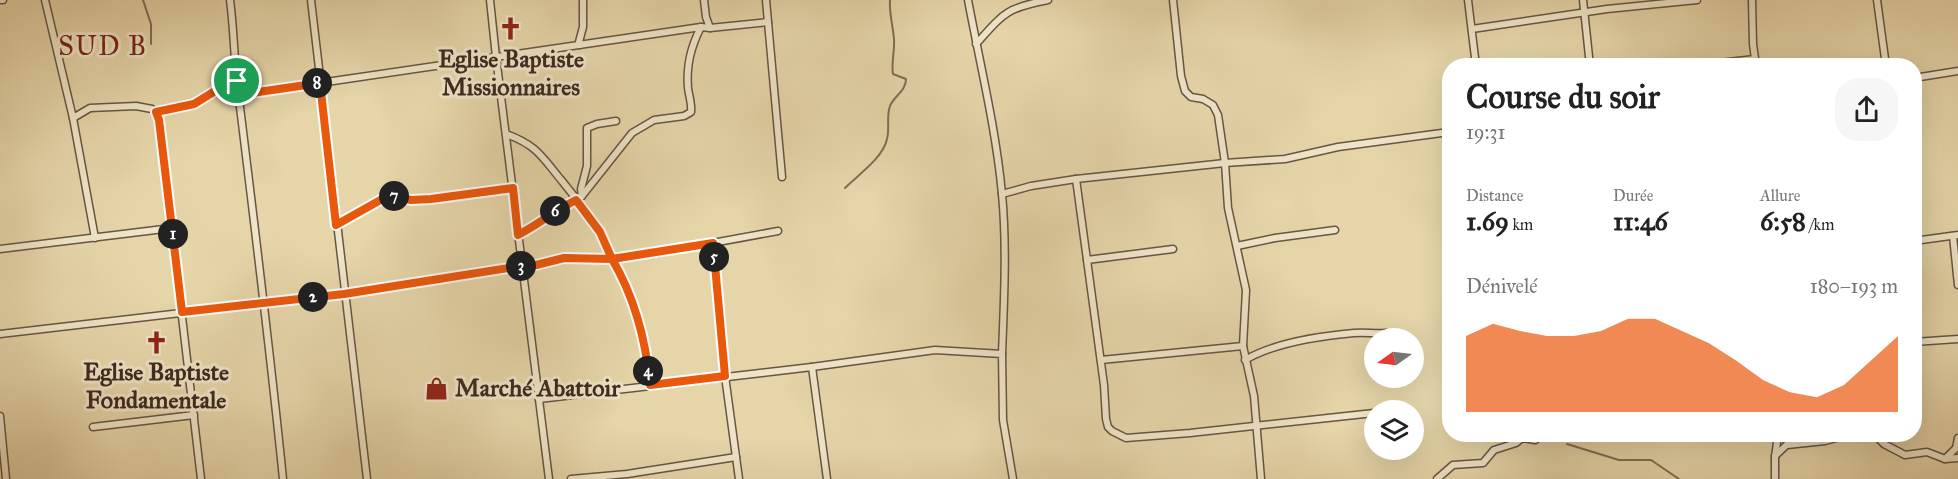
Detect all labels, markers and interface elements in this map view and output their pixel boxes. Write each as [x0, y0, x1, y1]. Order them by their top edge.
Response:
church icon: Eglise Baptiste Missionnaires [498, 16, 524, 42]
district label: SUD B [58, 29, 148, 62]
place label: Eglise Baptiste Missionnaires [438, 44, 584, 102]
pin [211, 55, 262, 106]
icon: arrive [220, 64, 253, 97]
pin: 8 [302, 68, 332, 98]
text: 8 [313, 73, 321, 92]
text: Course du soir [1466, 77, 1660, 117]
button: share [1835, 78, 1898, 141]
text: 19:31 [1466, 120, 1505, 144]
pin: 7 [379, 181, 409, 211]
text: 7 [390, 186, 398, 205]
text: Distance [1466, 186, 1523, 205]
text: Durée [1613, 186, 1653, 205]
text: Allure [1760, 186, 1800, 205]
pin: 6 [540, 196, 570, 226]
text: 6 [551, 201, 559, 220]
text: 1.69 [1466, 205, 1509, 237]
text: 11:46 [1613, 205, 1668, 237]
text: 6:58 [1760, 205, 1806, 237]
text: km [1509, 215, 1533, 234]
text: /km [1806, 215, 1834, 234]
pin: 1 [158, 219, 188, 249]
text: 1 [170, 224, 176, 243]
pin: 5 [699, 242, 729, 272]
text: 5 [710, 247, 718, 266]
pin: 3 [506, 251, 536, 281]
text: 3 [518, 256, 524, 275]
text: Dénivelé [1466, 274, 1538, 298]
text: 180–193 m [1810, 274, 1898, 298]
pin: 2 [298, 282, 328, 312]
text: 2 [309, 287, 317, 306]
north arrow [1364, 328, 1424, 388]
map controls [1364, 328, 1424, 460]
church icon: Eglise Baptiste Fondamentale [143, 329, 169, 355]
pin: 4 [633, 356, 663, 386]
place label: Eglise Baptiste Fondamentale [83, 357, 229, 415]
text: 4 [644, 361, 652, 380]
place label: Marché Abattoir [455, 373, 621, 403]
shop icon: Marché Abattoir [424, 375, 450, 401]
button: layers [1364, 400, 1424, 460]

